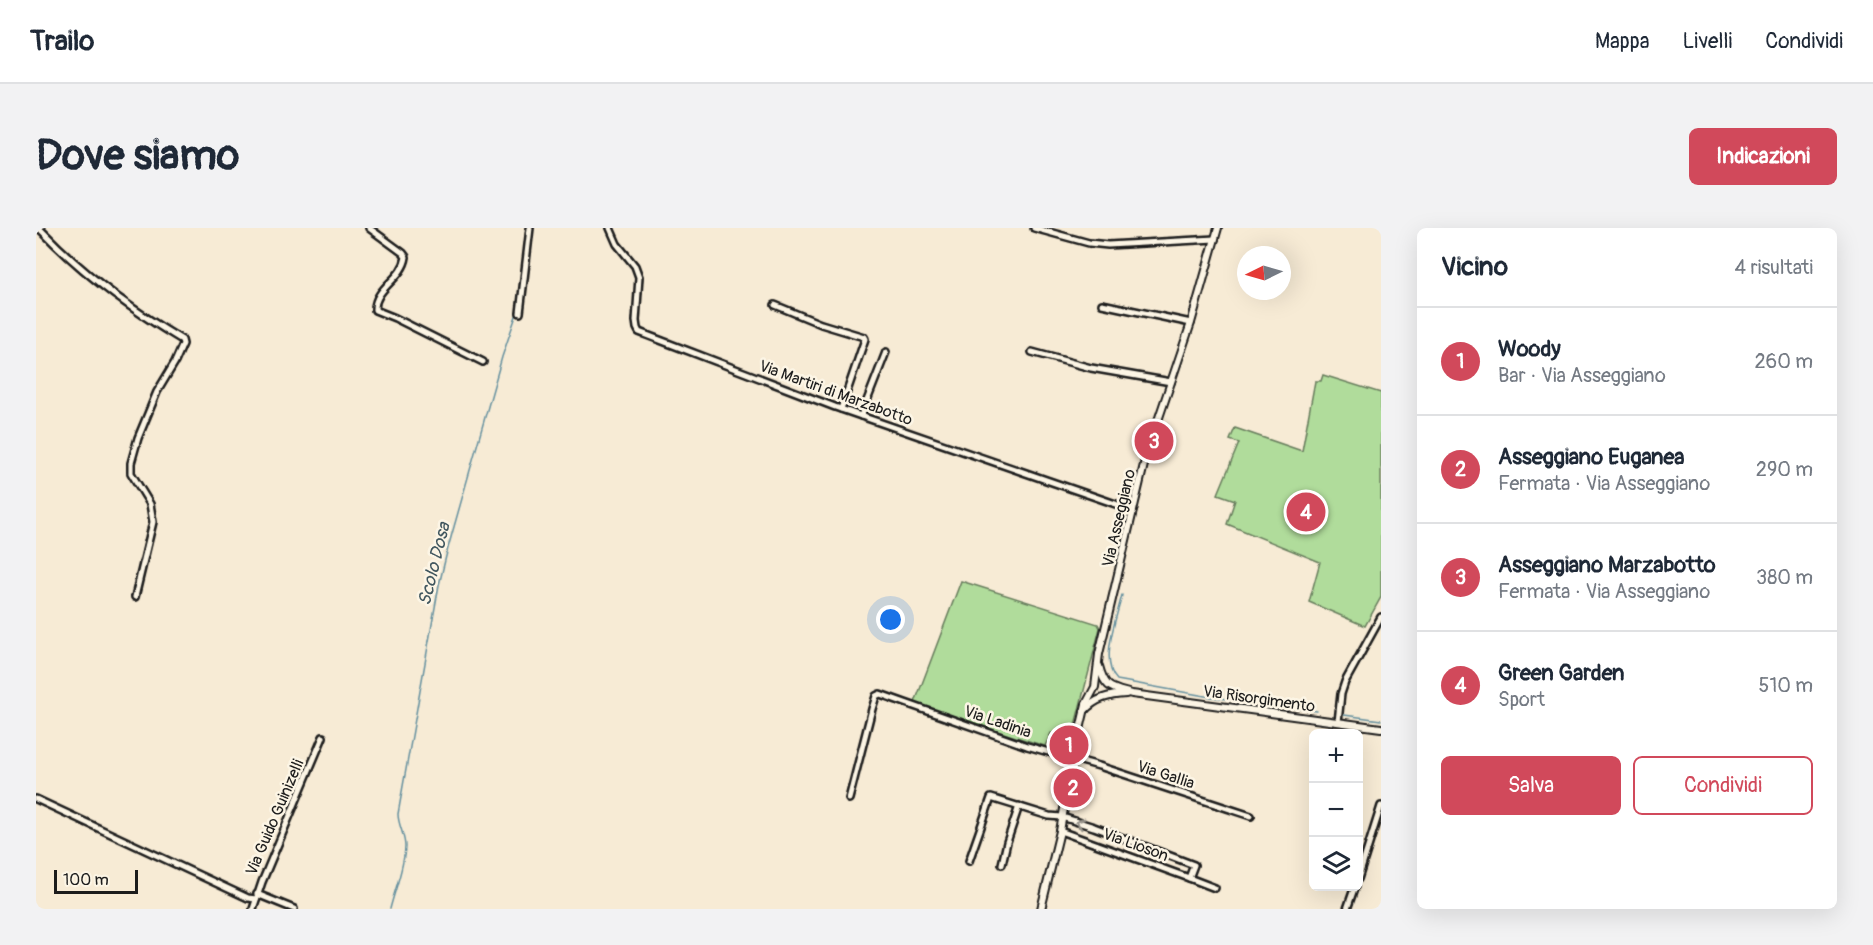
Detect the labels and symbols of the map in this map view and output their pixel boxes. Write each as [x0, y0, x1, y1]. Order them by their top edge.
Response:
north arrow [1237, 246, 1291, 300]
street label: Via Martiri di Marzabotto [756, 356, 916, 430]
pin: 3 [1134, 418, 1174, 464]
street label: Via Asseggiano [1098, 467, 1140, 569]
pin: 4 [1286, 490, 1326, 534]
water label: Scolo Dosa [413, 519, 456, 608]
your location [876, 605, 905, 634]
street label: Via Risorgimento [1201, 681, 1317, 717]
street label: Via Ladinia [961, 701, 1034, 743]
pin: 1 [1050, 722, 1088, 768]
street label: Via Guido Guinizelli [241, 756, 308, 879]
street label: Via Gallia [1134, 756, 1197, 794]
pin: 2 [1054, 766, 1092, 810]
one-way arrow [1075, 818, 1086, 830]
street label: Via Lioson [1100, 824, 1171, 866]
scale bar [54, 867, 138, 894]

